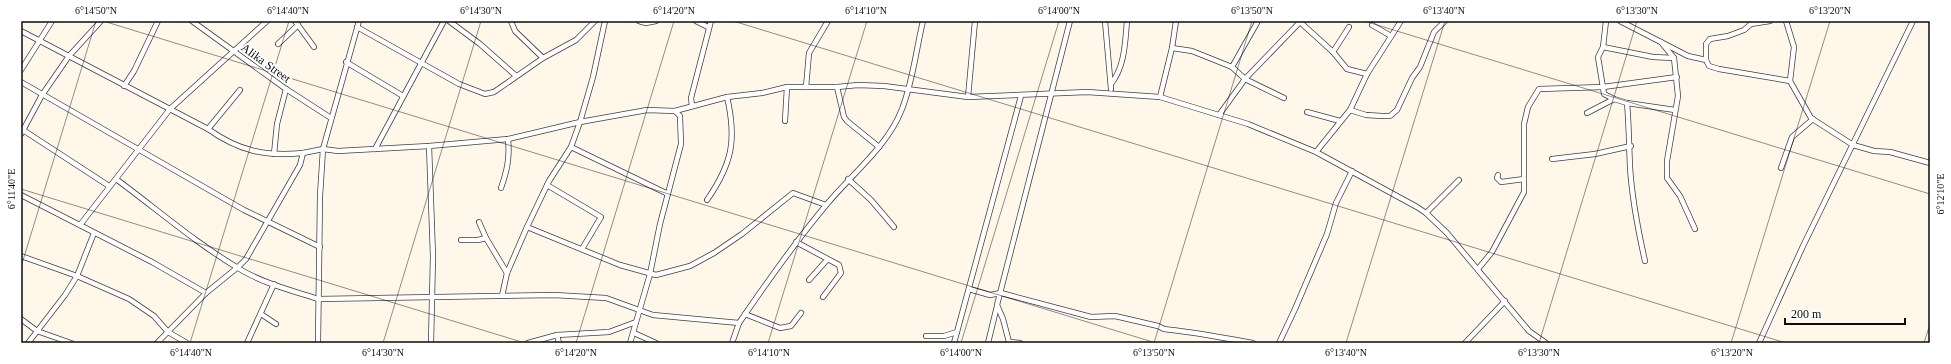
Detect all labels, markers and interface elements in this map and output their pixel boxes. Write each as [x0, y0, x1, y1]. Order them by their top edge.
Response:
text: 6°14'50"N [75, 5, 117, 16]
text: 6°14'40"N [267, 5, 309, 16]
text: 6°14'30"N [460, 5, 502, 16]
text: 6°14'20"N [653, 5, 695, 16]
text: 6°14'10"N [845, 5, 887, 16]
text: 6°14'00"N [1038, 5, 1080, 16]
text: 6°13'50"N [1231, 5, 1273, 16]
text: 6°13'40"N [1423, 5, 1465, 16]
text: 6°13'30"N [1616, 5, 1658, 16]
text: 6°13'20"N [1809, 5, 1851, 16]
street label: Alika Street [239, 40, 294, 86]
text: 6°11'40"E [6, 169, 17, 209]
text: 6°12'10"E [1935, 174, 1946, 215]
scale bar [1785, 300, 1905, 326]
text: 200 m [1791, 307, 1822, 321]
text: 6°14'40"N [170, 347, 212, 358]
text: 6°14'30"N [362, 347, 404, 358]
text: 6°14'20"N [555, 347, 597, 358]
text: 6°14'10"N [748, 347, 790, 358]
text: 6°14'00"N [940, 347, 982, 358]
text: 6°13'50"N [1133, 347, 1175, 358]
text: 6°13'40"N [1325, 347, 1367, 358]
text: 6°13'30"N [1518, 347, 1560, 358]
text: 6°13'20"N [1711, 347, 1753, 358]

